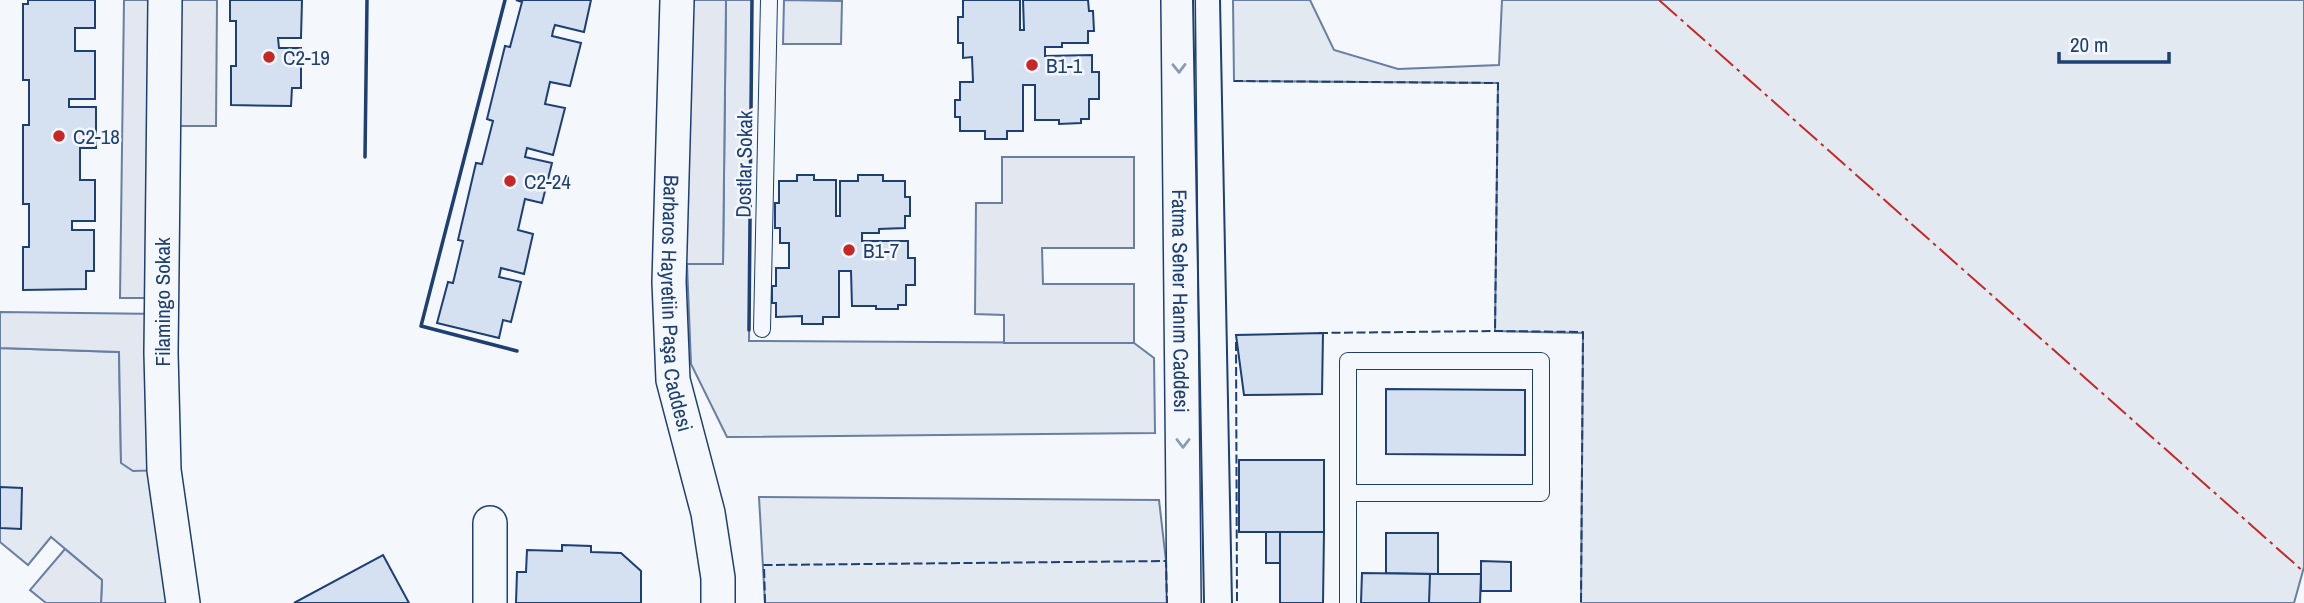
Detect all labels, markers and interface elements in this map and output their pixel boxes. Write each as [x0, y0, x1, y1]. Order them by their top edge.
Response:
scale bar [2059, 21, 2169, 65]
text: 20 m [2070, 30, 2108, 59]
place label: C2-19 [283, 43, 330, 72]
marker: C2-19 [261, 49, 277, 65]
place label: B1-1 [1046, 51, 1083, 80]
marker: B1-1 [1024, 57, 1040, 73]
one-way arrow [1171, 63, 1187, 74]
street label: Dostlar Sokak [729, 110, 759, 218]
place label: C2-18 [73, 122, 120, 151]
marker: C2-18 [51, 128, 67, 144]
place label: C2-24 [524, 167, 571, 196]
marker: C2-24 [502, 173, 518, 189]
street label: Barbaros Hayretiin Paşa Caddesi [654, 175, 700, 435]
street label: Fatma Seher Hanım Caddesi [1165, 189, 1197, 413]
place label: B1-7 [863, 236, 899, 265]
street label: Filamingo Sokak [148, 237, 177, 367]
marker: B1-7 [841, 242, 857, 258]
one-way arrow [1175, 437, 1190, 448]

